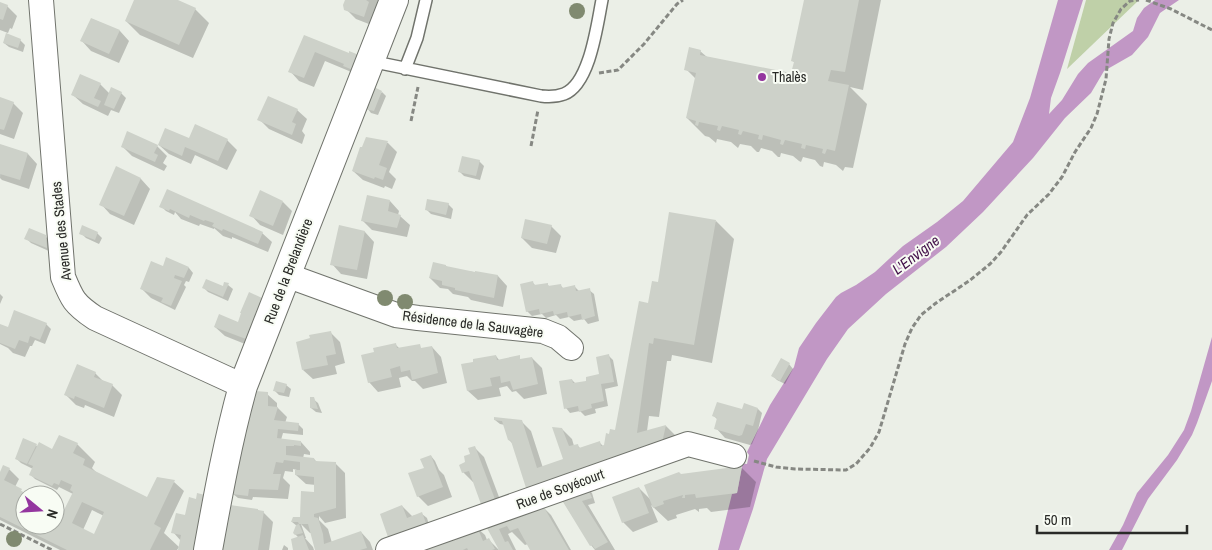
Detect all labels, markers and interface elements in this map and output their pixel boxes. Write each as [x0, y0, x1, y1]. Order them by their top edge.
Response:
place label: Thalès [772, 68, 807, 86]
marker: Thalès [756, 71, 768, 83]
street label: Avenue des Stades [47, 180, 75, 282]
street label: Rue de la Brelandière [260, 216, 316, 326]
water label: L'Envigne [888, 230, 944, 279]
street label: Résidence de la Sauvagère [402, 306, 544, 342]
street label: Rue de Soyécourt [514, 465, 606, 513]
north arrow [15, 485, 65, 535]
scale bar [1037, 502, 1187, 534]
text: N [43, 507, 62, 521]
text: 50 m [1044, 509, 1071, 530]

